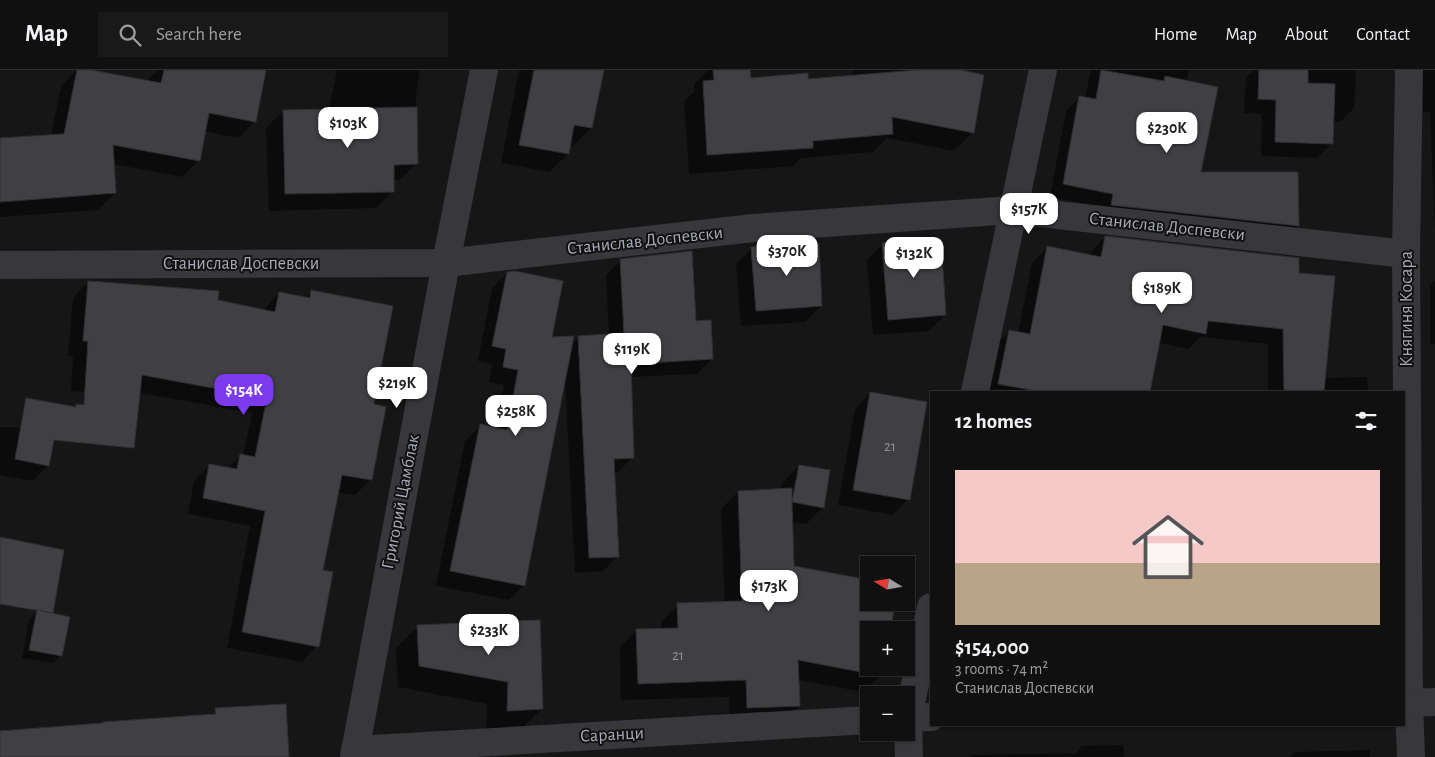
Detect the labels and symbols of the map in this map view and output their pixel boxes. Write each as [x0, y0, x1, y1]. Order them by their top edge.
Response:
pin: $103K [313, 106, 383, 149]
pin: $230K [1132, 112, 1202, 154]
pin: $157K [994, 192, 1064, 235]
street label: Станислав Доспевски [1088, 210, 1246, 244]
street label: Станислав Доспевски [566, 224, 724, 258]
pin: $370K [752, 234, 822, 277]
pin: $132K [879, 236, 949, 279]
street label: Княгиня Косара [1398, 251, 1416, 367]
street label: Станислав Доспевски [163, 255, 319, 273]
pin: $189K [1127, 272, 1197, 314]
pin: $119K [597, 332, 667, 375]
pin: $219K [362, 366, 432, 409]
pin: $154K [209, 374, 279, 416]
pin: $258K [481, 394, 551, 437]
street label: Григорий Цамблак [378, 432, 423, 571]
house number: 21 [884, 439, 896, 454]
north arrow [860, 556, 915, 611]
pin: $173K [734, 570, 804, 612]
pin: $233K [454, 614, 524, 656]
house number: 21 [672, 648, 684, 663]
street label: Саранци [580, 724, 644, 746]

